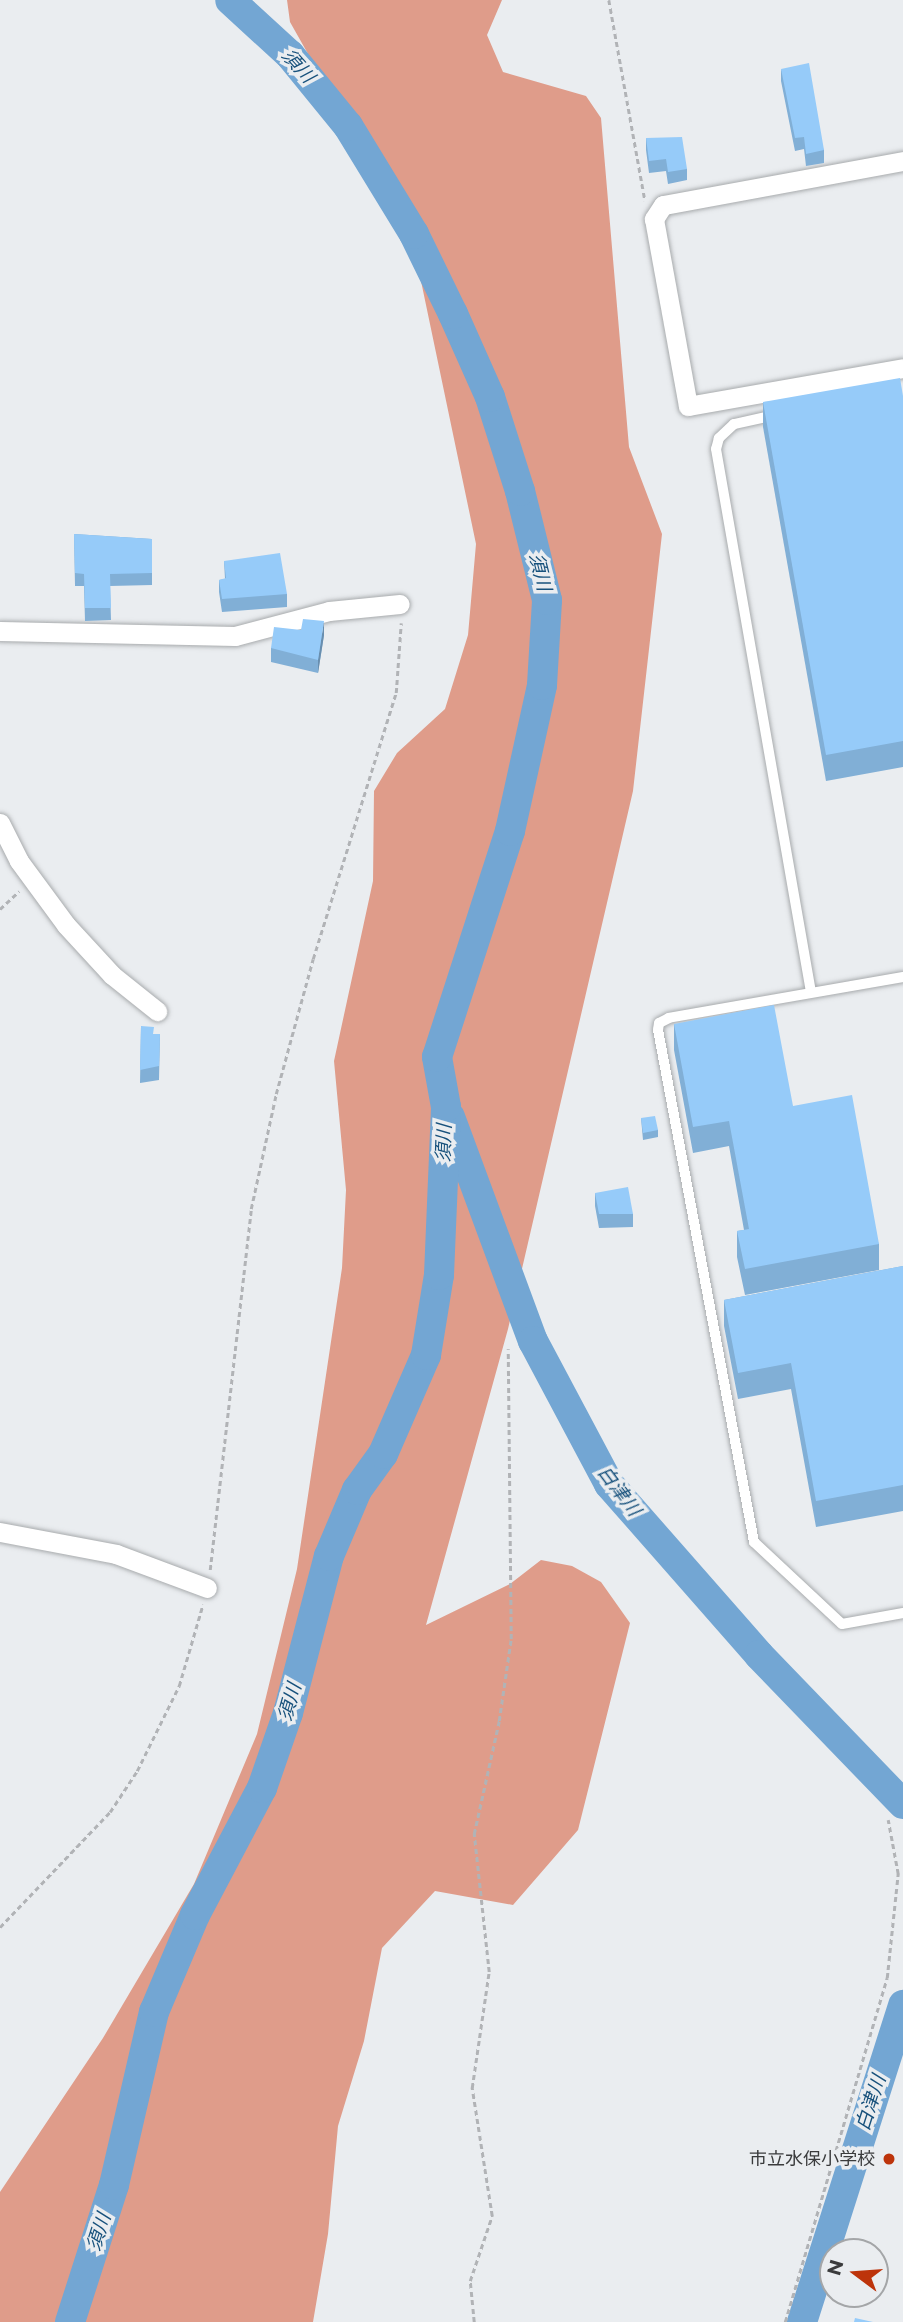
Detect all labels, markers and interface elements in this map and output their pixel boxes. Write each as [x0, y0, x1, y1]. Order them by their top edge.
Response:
water label: 須川 [277, 44, 319, 88]
water label: 須川 [524, 551, 556, 593]
water label: 須川 [432, 1124, 456, 1162]
water label: 白津川 [593, 1461, 645, 1521]
water label: 須川 [274, 1681, 306, 1723]
water label: 白津川 [851, 2072, 891, 2134]
place label: 市立水保小学校 [749, 2148, 875, 2170]
marker: 市立水保小学校 [881, 2151, 897, 2167]
water label: 須川 [82, 2210, 116, 2254]
north arrow [819, 2238, 889, 2308]
text: N [822, 2257, 848, 2278]

